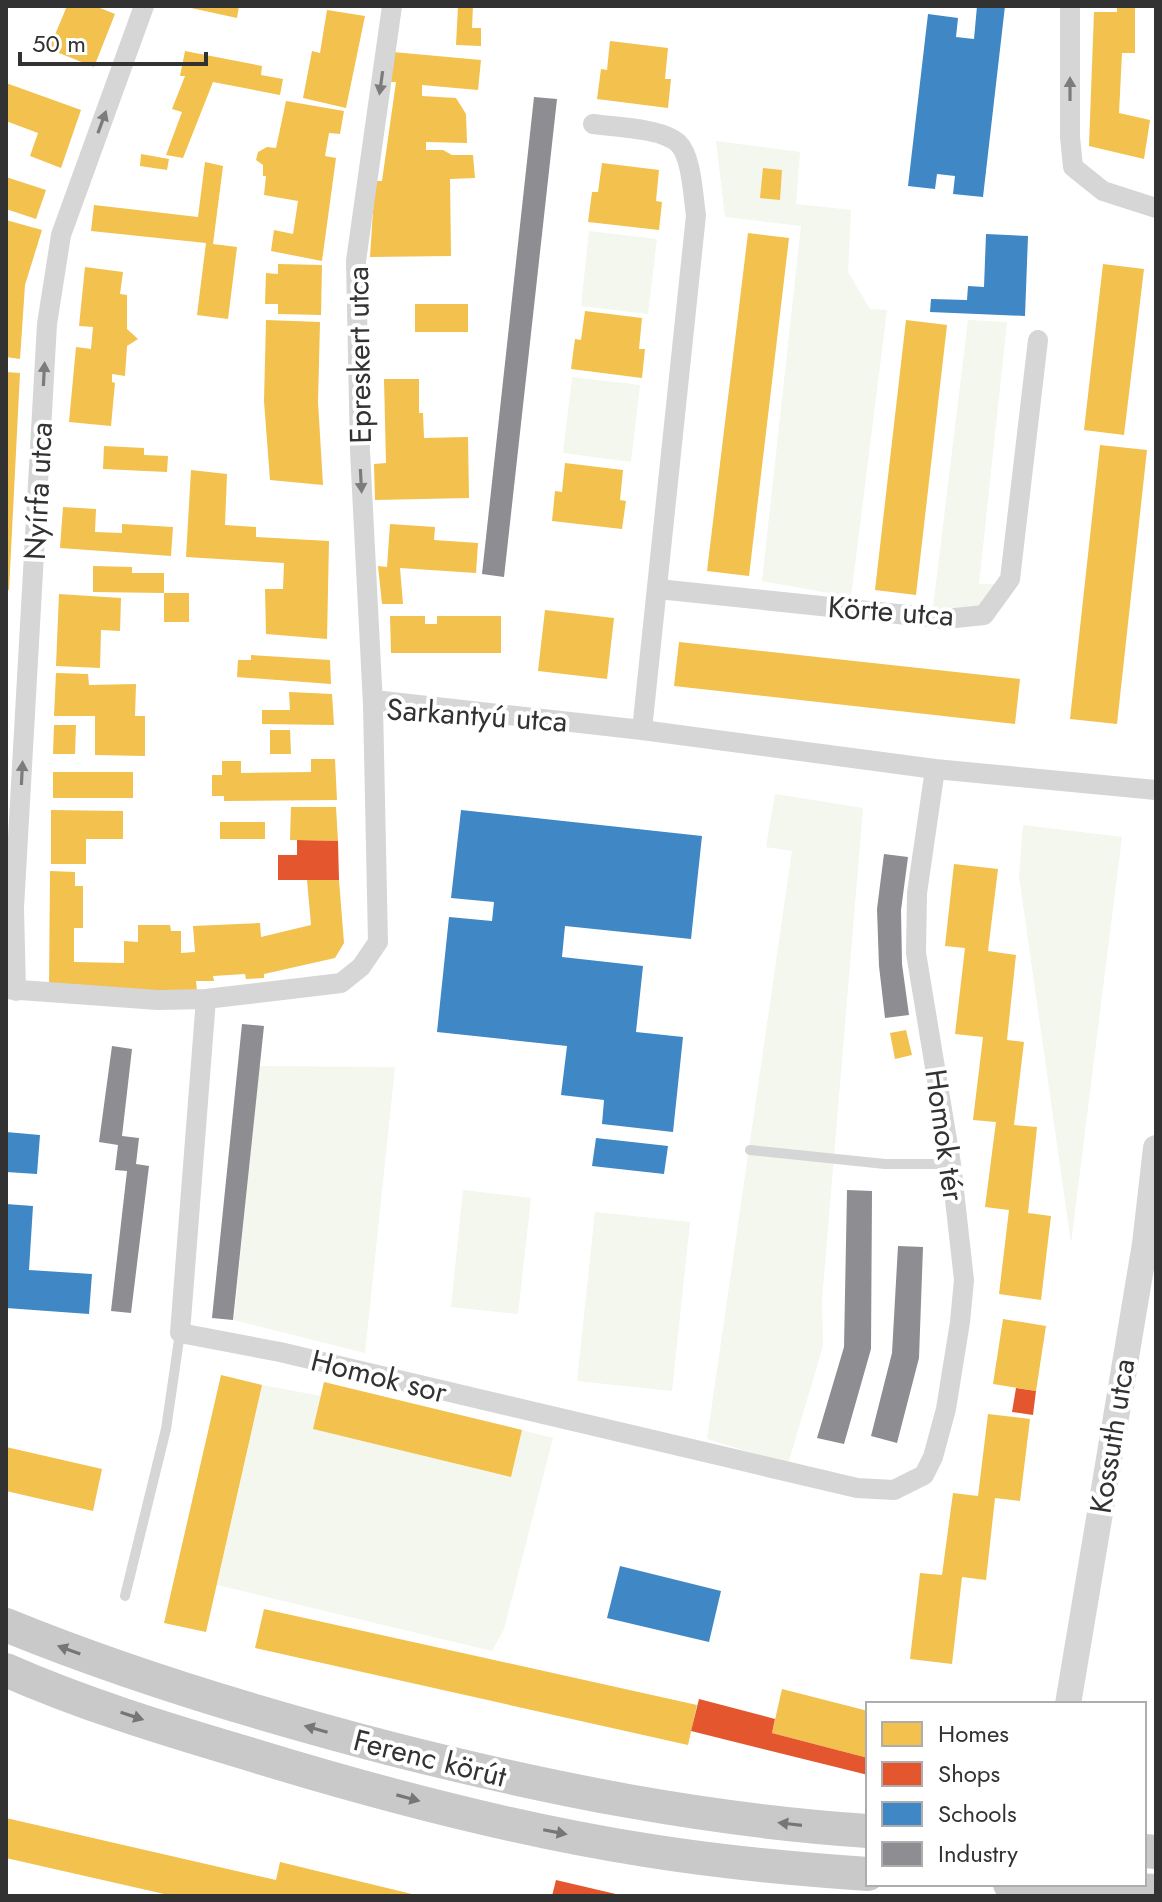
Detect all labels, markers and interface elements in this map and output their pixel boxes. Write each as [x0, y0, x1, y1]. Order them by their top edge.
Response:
scale bar [20, 16, 206, 66]
text: 50 m [32, 26, 86, 61]
one-way arrow [374, 71, 387, 96]
one-way arrow [1064, 76, 1076, 101]
one-way arrow [97, 110, 109, 134]
street label: Epreskert utca [336, 266, 382, 444]
one-way arrow [38, 361, 51, 386]
street label: Nyírfa utca [13, 421, 63, 561]
one-way arrow [355, 469, 368, 494]
street label: Körte utca [827, 585, 955, 637]
street label: Sarkantyú utca [385, 687, 569, 743]
one-way arrow [16, 760, 29, 785]
street label: Homok tér [914, 1066, 976, 1204]
street label: Homok sor [307, 1338, 452, 1414]
street label: Kossuth utca [1079, 1356, 1145, 1516]
one-way arrow [57, 1643, 81, 1655]
legend [866, 1702, 1146, 1886]
one-way arrow [120, 1711, 144, 1723]
text: Homes [938, 1716, 1009, 1751]
street label: Ferenc körút [349, 1718, 512, 1798]
one-way arrow [304, 1722, 328, 1735]
text: Shops [938, 1756, 1000, 1791]
one-way arrow [395, 1793, 420, 1805]
text: Schools [938, 1796, 1017, 1831]
one-way arrow [777, 1817, 802, 1830]
one-way arrow [543, 1826, 568, 1839]
text: Industry [938, 1836, 1018, 1871]

